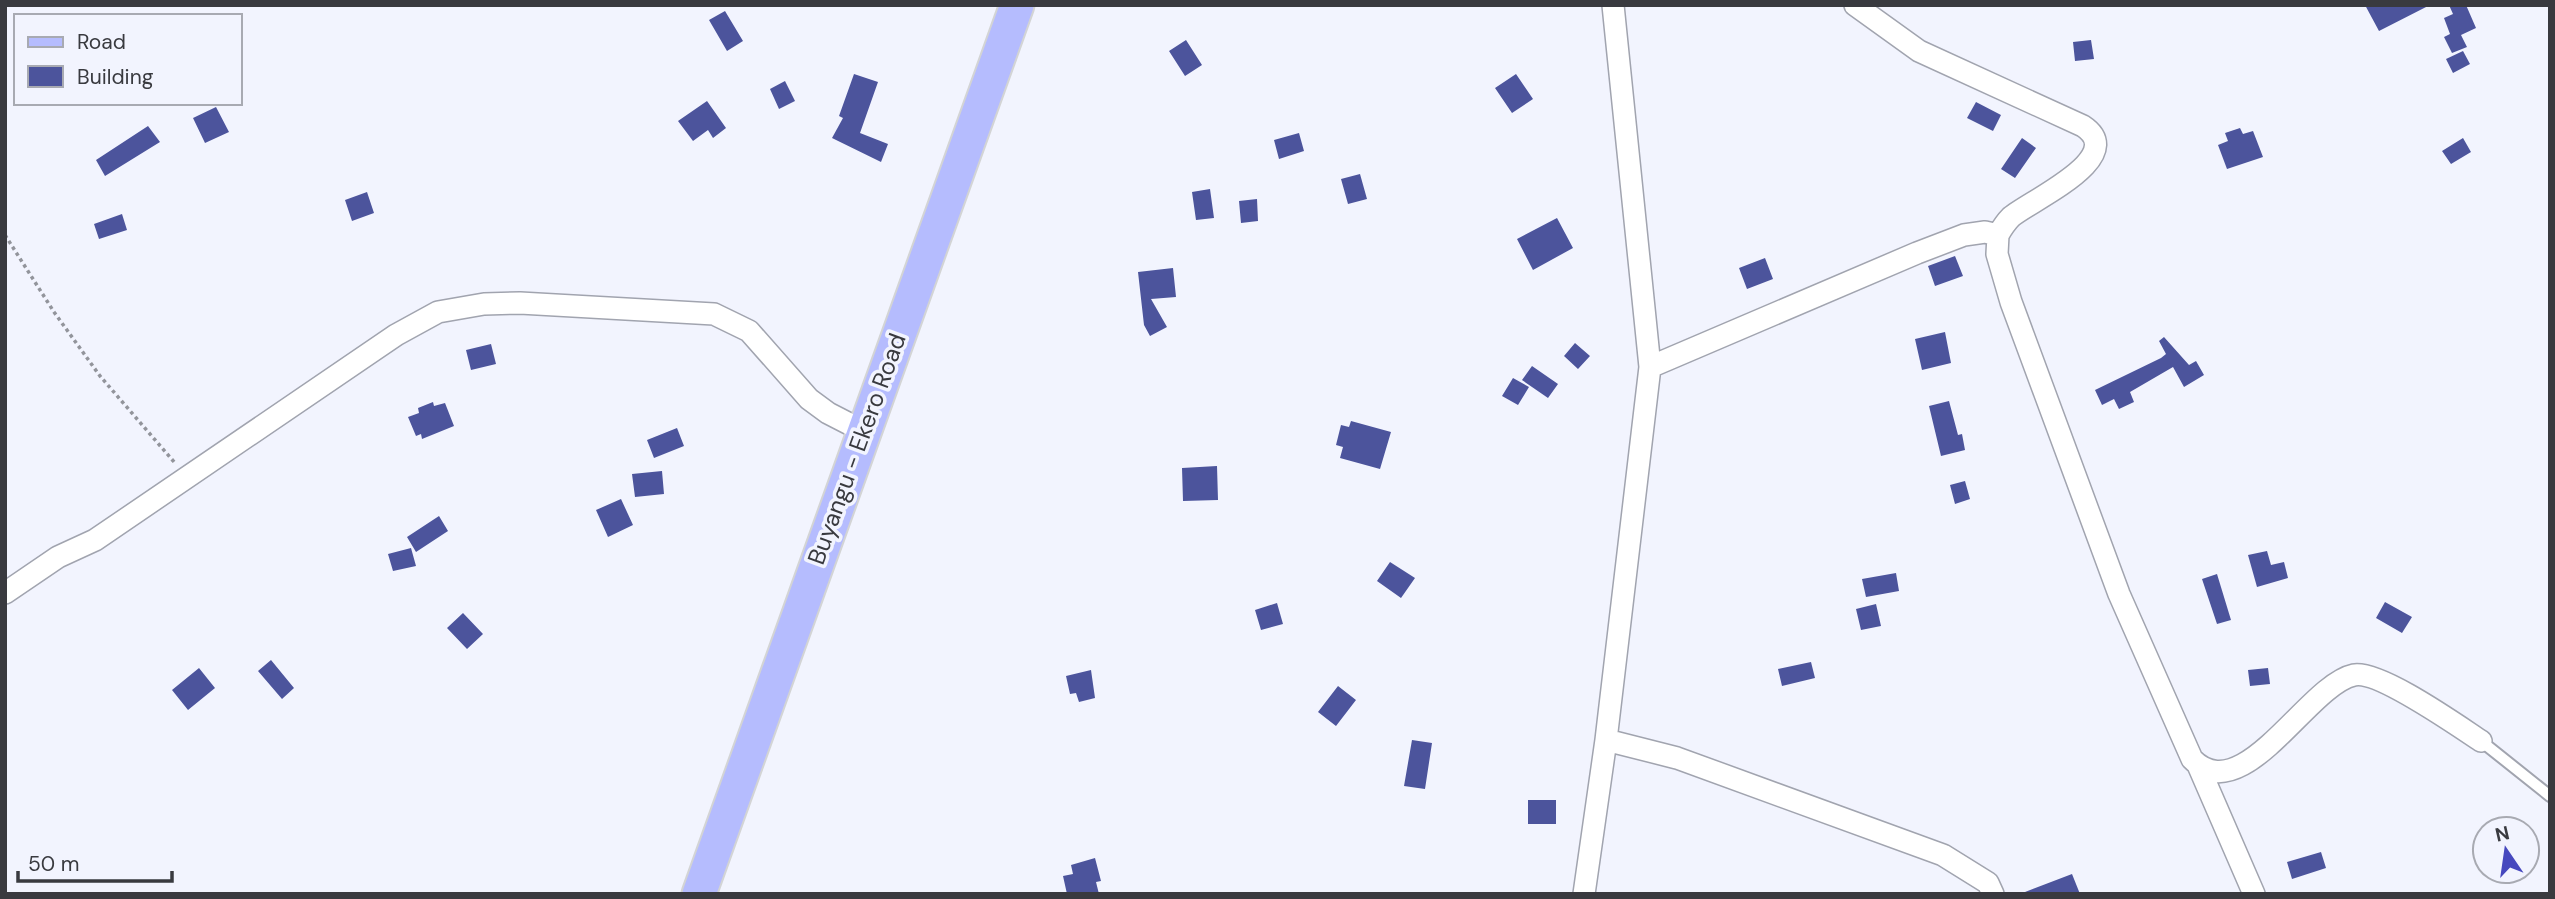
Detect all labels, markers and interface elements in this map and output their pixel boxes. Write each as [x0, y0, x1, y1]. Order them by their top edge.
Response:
legend [14, 14, 242, 105]
text: Road [77, 28, 126, 56]
text: Building [77, 63, 154, 91]
street label: Buyangu - Ekero Road [800, 329, 913, 569]
north arrow [2471, 815, 2541, 885]
text: N [2493, 820, 2512, 848]
scale bar [18, 839, 172, 883]
text: 50 m [28, 850, 79, 878]

